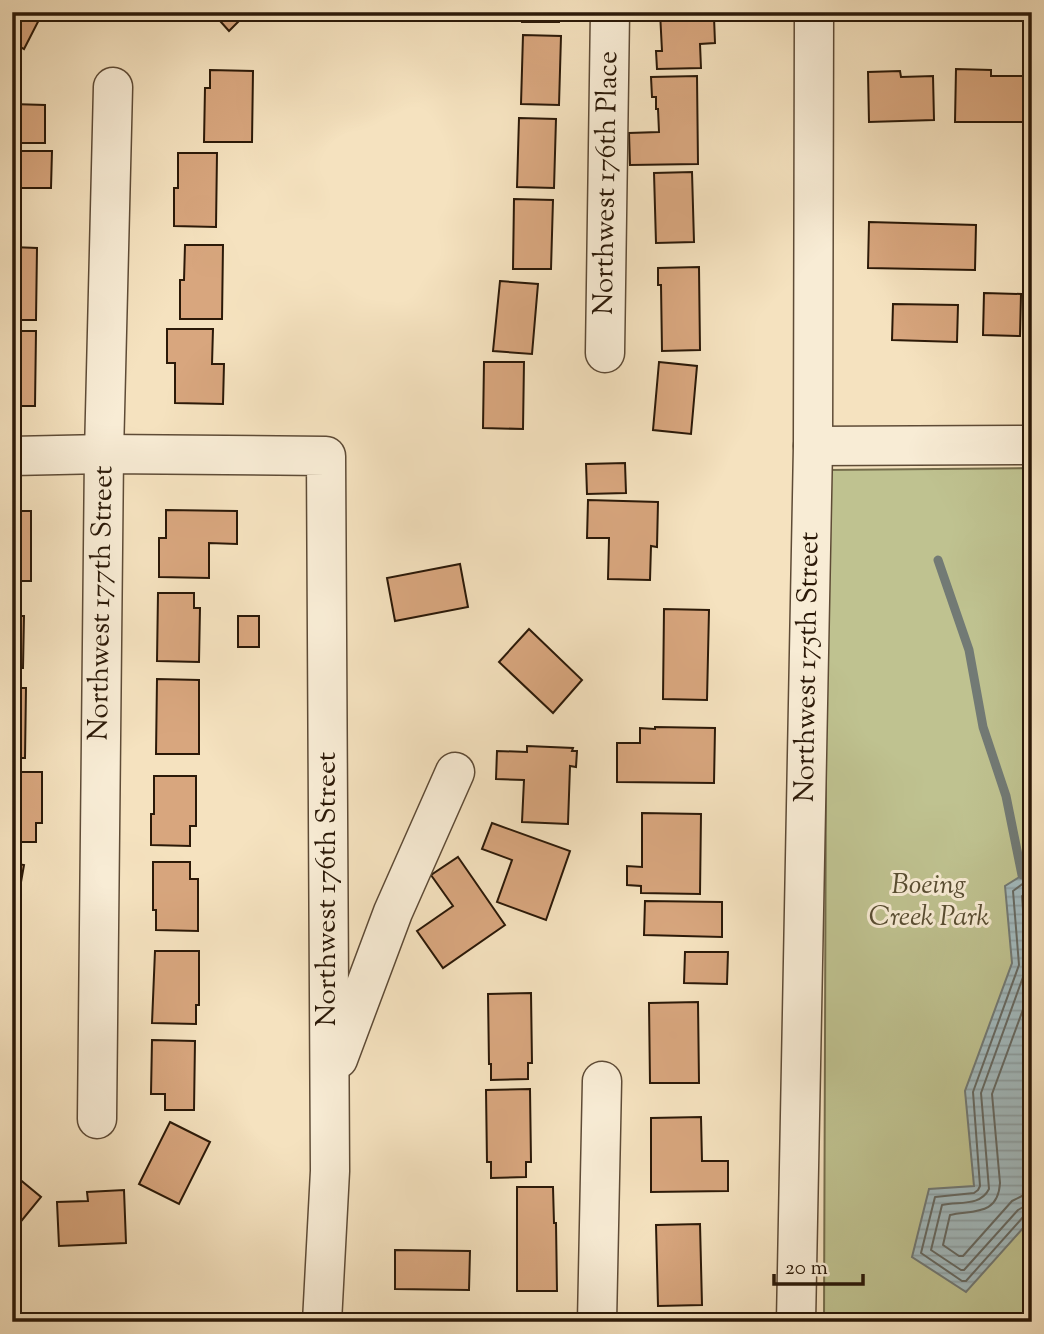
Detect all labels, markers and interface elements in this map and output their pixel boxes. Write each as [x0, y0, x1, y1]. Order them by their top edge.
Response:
street label: Northwest 176th Place [585, 50, 629, 316]
street label: Northwest 177th Street [80, 465, 124, 741]
street label: Northwest 175th Street [786, 531, 830, 803]
street label: Northwest 176th Street [308, 751, 348, 1026]
park label: Boeing Creek Park [869, 866, 989, 938]
scale bar [774, 1243, 864, 1287]
text: 20 m [785, 1254, 828, 1284]

